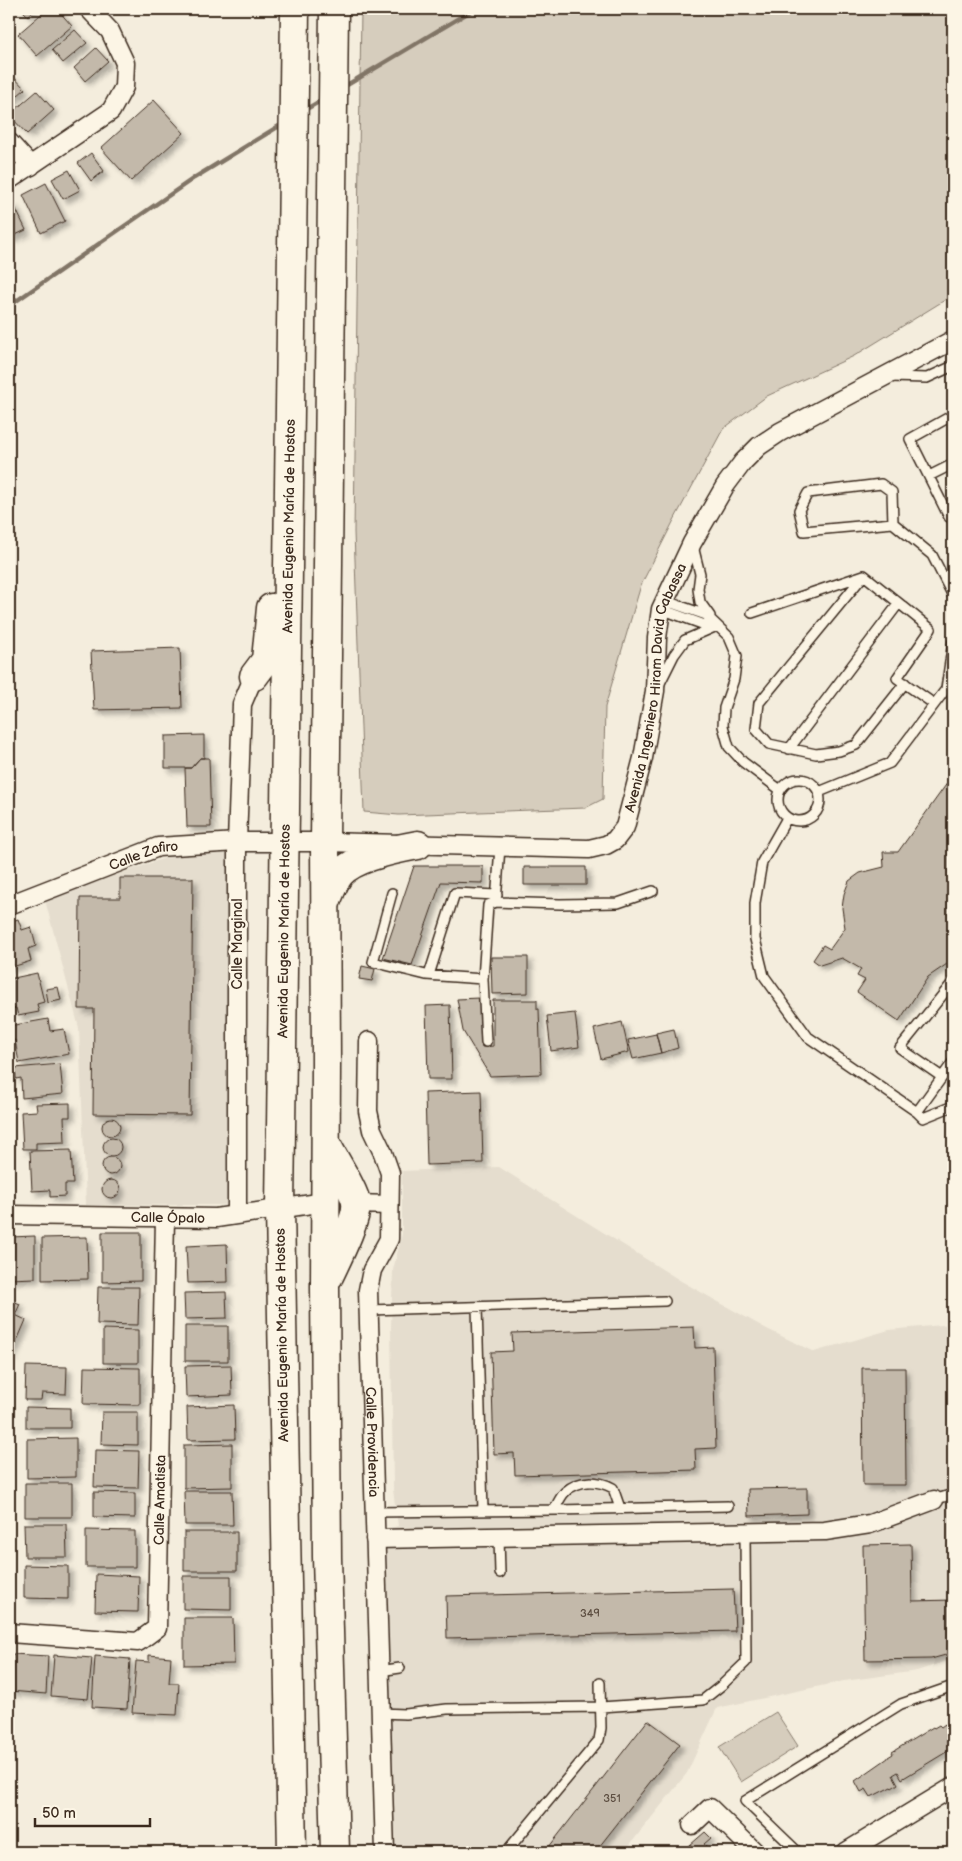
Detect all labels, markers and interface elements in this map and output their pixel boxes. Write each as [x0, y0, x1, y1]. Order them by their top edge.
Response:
street label: Avenida Eugenio María de Hostos [279, 419, 298, 633]
street label: Avenida Ingeniero Hiram David Cabassa [621, 560, 690, 814]
street label: Avenida Eugenio María de Hostos [274, 824, 293, 1038]
street label: Calle Zafiro [106, 837, 179, 874]
street label: Calle Marginal [229, 898, 246, 990]
street label: Calle Ópalo [131, 1208, 205, 1226]
street label: Avenida Eugenio María de Hostos [272, 1228, 292, 1442]
street label: Calle Providencia [362, 1387, 383, 1498]
street label: Calle Amatista [150, 1454, 169, 1545]
house number: 349 [580, 1607, 600, 1620]
house number: 351 [603, 1792, 621, 1805]
scale bar [35, 1796, 150, 1828]
text: 50 m [42, 1804, 76, 1823]

